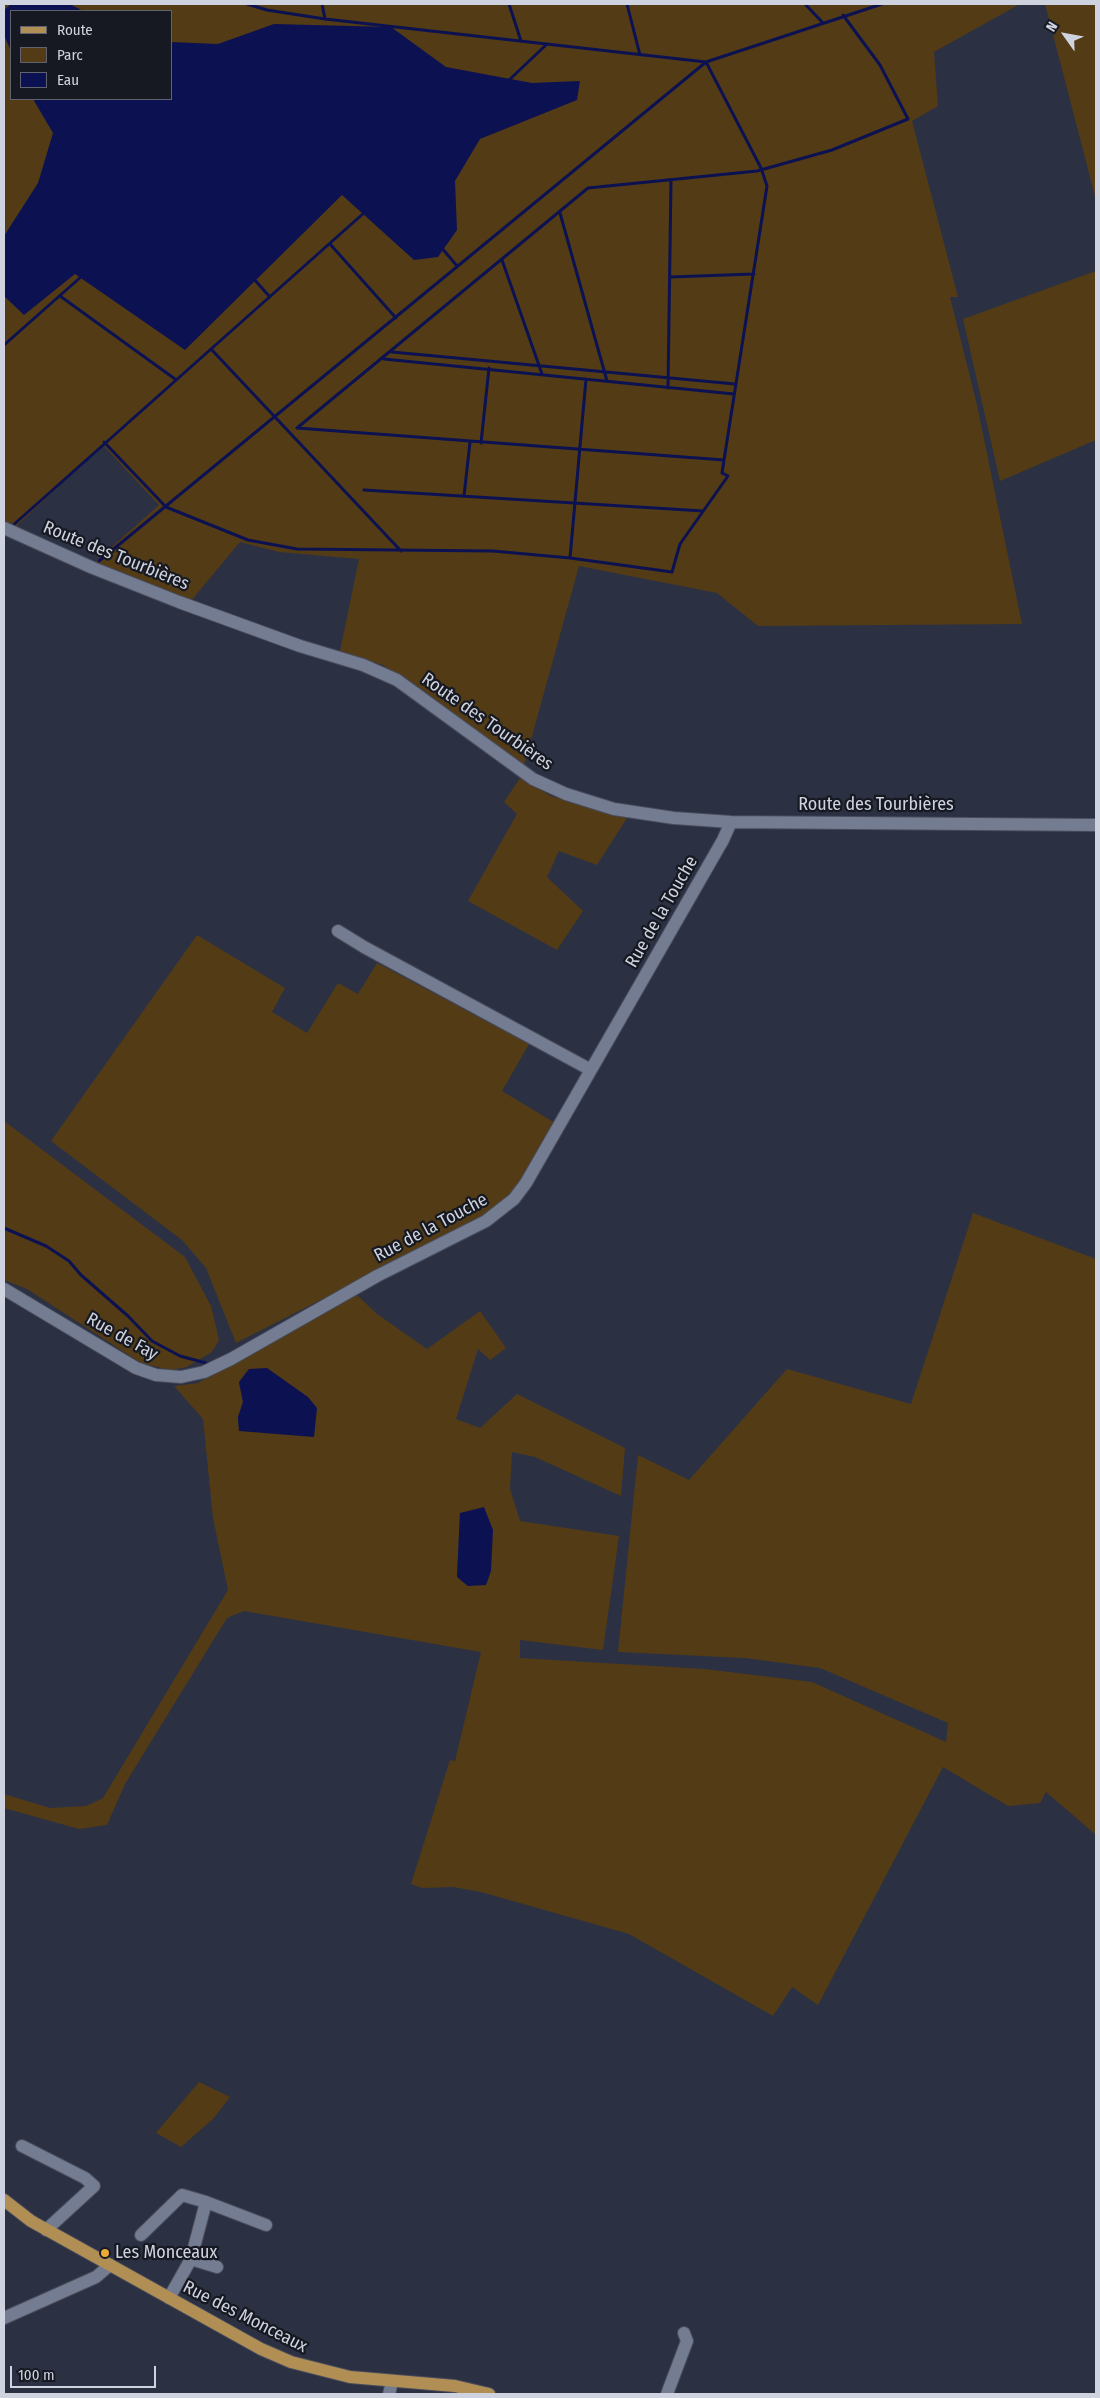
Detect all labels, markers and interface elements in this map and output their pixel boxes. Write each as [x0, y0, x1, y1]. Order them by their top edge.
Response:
legend [10, 10, 172, 100]
north arrow [1040, 10, 1090, 60]
text: N [1042, 19, 1061, 35]
text: Route [57, 21, 93, 39]
text: Parc [57, 46, 83, 64]
text: Eau [57, 71, 79, 89]
street label: Route des Tourbières [40, 517, 192, 595]
street label: Route des Tourbières [417, 669, 557, 775]
street label: Route des Tourbières [798, 794, 954, 816]
street label: Rue de la Touche [621, 852, 703, 972]
street label: Rue de la Touche [371, 1189, 491, 1267]
street label: Rue de Fay [82, 1309, 162, 1365]
place label: Les Monceaux [115, 2242, 217, 2264]
marker: Les Monceaux [99, 2247, 111, 2259]
street label: Rue des Monceaux [179, 2276, 311, 2358]
scale bar [12, 2356, 159, 2388]
text: 100 m [18, 2366, 55, 2384]

